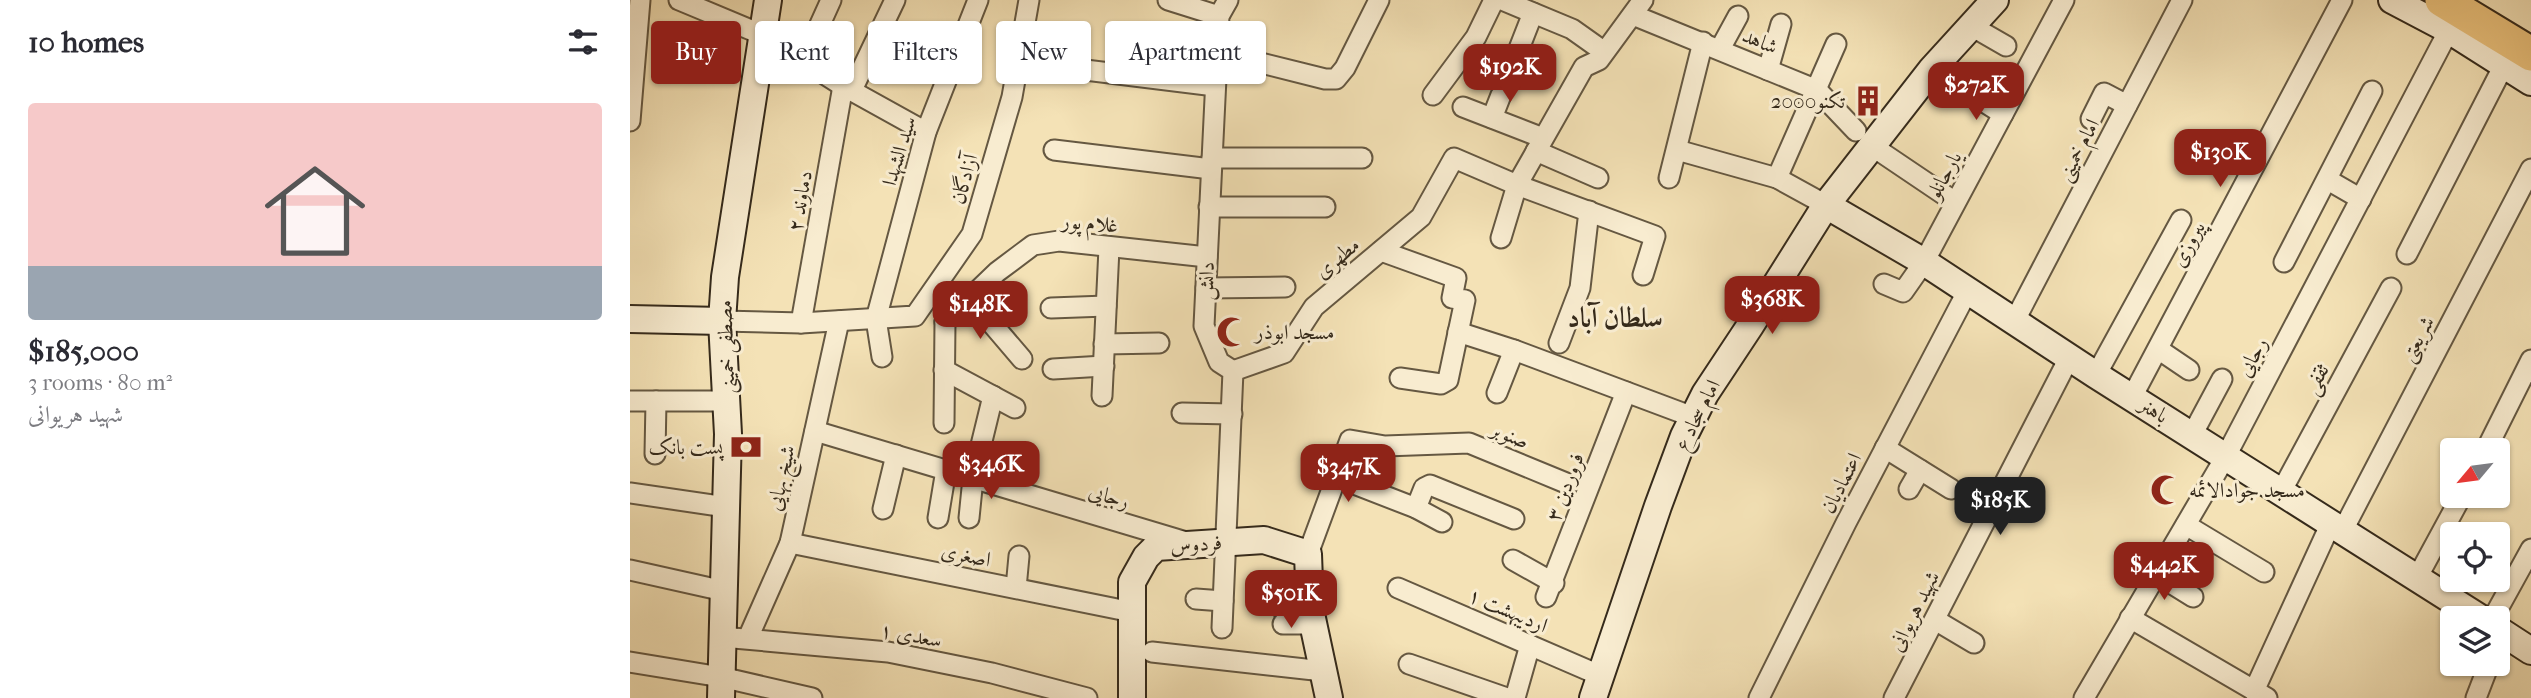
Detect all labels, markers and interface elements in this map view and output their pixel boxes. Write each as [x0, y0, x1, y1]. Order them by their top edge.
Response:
chip: Buy [651, 21, 741, 84]
chip: Rent [755, 21, 854, 84]
chip: Filters [868, 21, 982, 84]
chip: New [996, 21, 1091, 84]
chip: Apartment [1105, 21, 1266, 84]
icon: filters [564, 23, 602, 61]
street label: شاهد [1739, 23, 1781, 59]
text: 10 homes [28, 25, 144, 60]
pin: $192K [1461, 44, 1559, 104]
text: $192K [1479, 53, 1541, 80]
pin: $272K [1927, 62, 2025, 122]
text: $272K [1944, 71, 2008, 98]
building icon: تکنو2000 [1851, 84, 1885, 118]
place label: تکنو2000 [1771, 89, 1846, 114]
street label: سید الشهدا [877, 113, 923, 189]
street label: امام خمینی [2052, 115, 2110, 188]
pin: $130K [2171, 130, 2269, 189]
text: $130K [2190, 138, 2250, 165]
street label: یارجانلو [1921, 146, 1968, 205]
icon: home [252, 148, 378, 274]
street label: آزادگان [944, 149, 983, 207]
street label: دماوند ۲ [783, 169, 817, 233]
street label: غلام پور [1058, 208, 1119, 243]
street label: پیروزی [2166, 216, 2213, 272]
street label: مطهری [1310, 232, 1365, 284]
street label: دانش [1193, 261, 1221, 301]
pin: $368K [1723, 276, 1821, 336]
pin: $148K [931, 282, 1029, 341]
text: $368K [1741, 285, 1803, 312]
text: $148K [949, 290, 1011, 317]
street label: مصطفی خمینی [712, 299, 743, 394]
district label: سلطان آباد [1567, 301, 1663, 334]
street label: شریعتی [2395, 312, 2442, 367]
mosque icon: مسجد ابوذر [1215, 315, 1249, 349]
place label: مسجد ابوذر [1253, 320, 1334, 345]
street label: رجایی [2232, 333, 2274, 382]
text: $185,000 [28, 334, 139, 369]
street label: ثقفی [2298, 359, 2337, 400]
text: 3 rooms · 80 m² [28, 369, 172, 396]
street label: امام سجاد ع [1669, 376, 1730, 457]
street label: باهنر [2133, 391, 2173, 429]
text: شهید هریوانی [28, 401, 123, 428]
street label: صنوبر [1485, 416, 1532, 454]
bank icon: پست بانک [729, 430, 763, 464]
place label: پست بانک [648, 435, 724, 461]
north arrow [2440, 438, 2510, 508]
map controls [2440, 438, 2510, 676]
pin: $346K [942, 442, 1040, 501]
street label: شیخ بهایی [762, 443, 807, 515]
pin: $347K [1299, 444, 1397, 504]
street label: فروردین ۳ [1541, 449, 1590, 525]
street label: اعتمادیان [1816, 449, 1867, 518]
text: $346K [959, 450, 1023, 477]
text: $347K [1317, 453, 1379, 480]
mosque icon: مسجد جوادالائمه [2149, 473, 2183, 507]
pin: $185K [1951, 477, 2049, 537]
street label: رجایی [1085, 478, 1132, 515]
place label: مسجد جوادالائمه [2189, 478, 2305, 503]
text: $185K [1970, 486, 2030, 513]
button: locate [2440, 522, 2510, 592]
street label: فردوس [1169, 530, 1223, 559]
street label: اصغری [939, 538, 993, 573]
pin: $442K [2115, 542, 2213, 602]
text: $442K [2130, 551, 2198, 578]
street label: شهید هریوانی [1884, 567, 1946, 656]
pin: $501K [1242, 570, 1340, 630]
text: $501K [1261, 579, 1321, 606]
street label: اردیبهشت ۱ [1464, 583, 1551, 639]
button: layers [2440, 606, 2510, 676]
street label: سعدی ۱ [878, 618, 944, 652]

